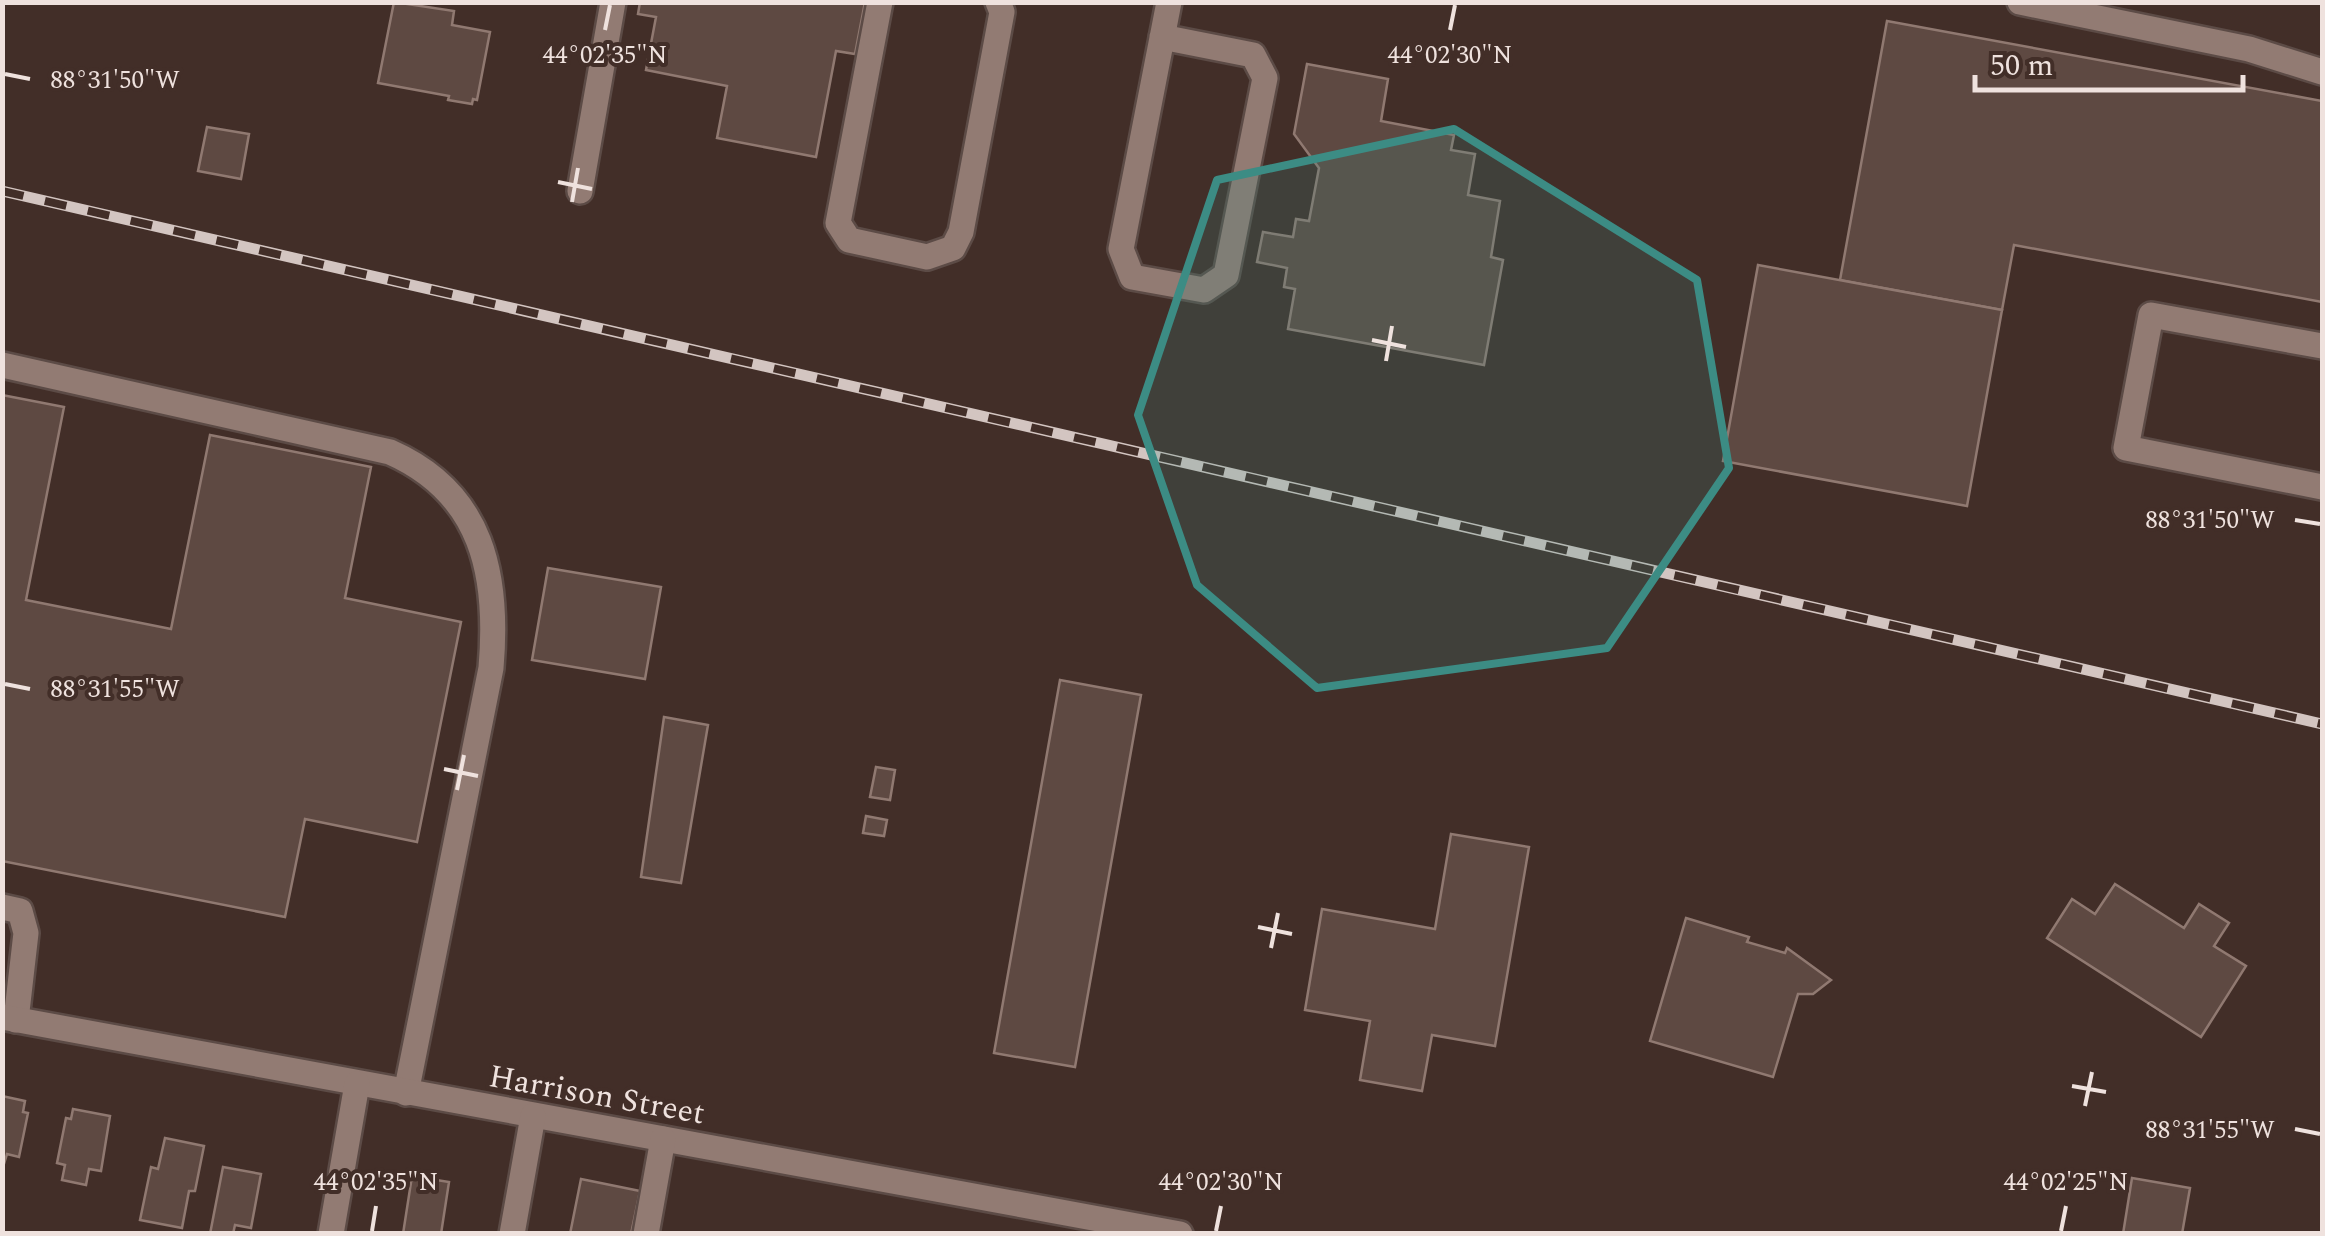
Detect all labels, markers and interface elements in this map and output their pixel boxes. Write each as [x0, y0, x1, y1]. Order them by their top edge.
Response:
scale bar [1975, 30, 2242, 92]
text: 44°02'35"N [543, 37, 667, 75]
text: 44°02'30"N [1388, 37, 1512, 75]
text: 50 m [1990, 43, 2053, 89]
text: 88°31'50"W [50, 62, 180, 100]
text: 88°31'50"W [2145, 502, 2275, 540]
text: 88°31'55"W [50, 671, 180, 709]
street label: Harrison Street [485, 1052, 709, 1139]
text: 88°31'55"W [2145, 1112, 2275, 1150]
text: 44°02'35"N [314, 1164, 438, 1202]
text: 44°02'30"N [1159, 1164, 1283, 1202]
text: 44°02'25"N [2004, 1164, 2128, 1202]

